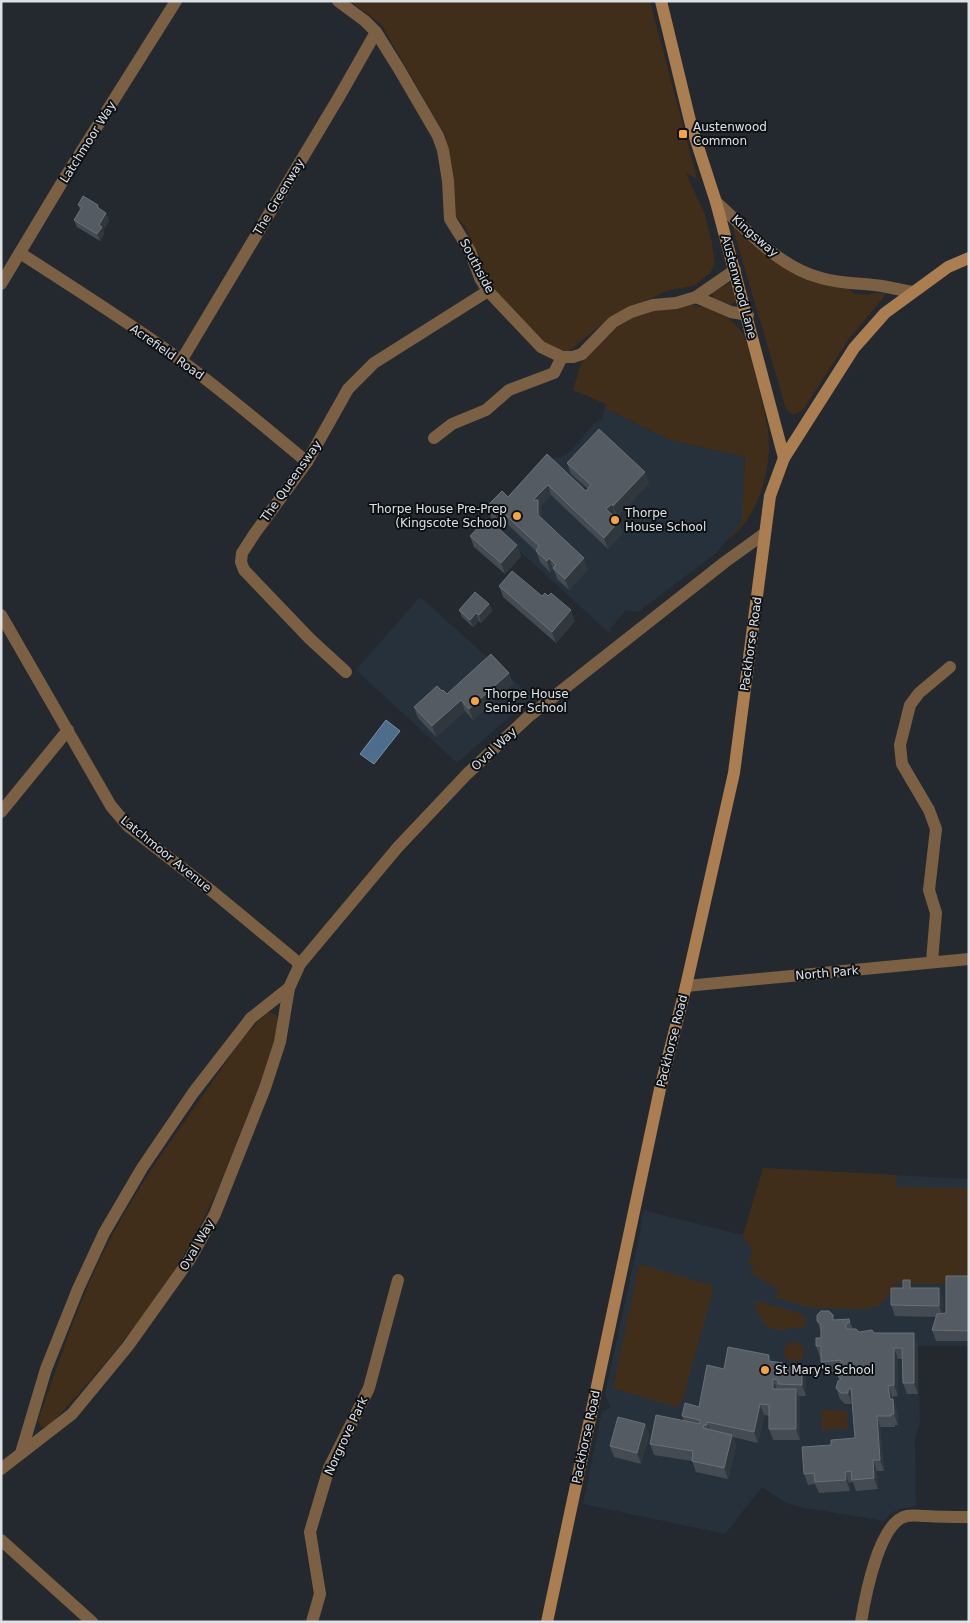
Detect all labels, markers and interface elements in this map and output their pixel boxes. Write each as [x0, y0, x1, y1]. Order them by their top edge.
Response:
street label: Latchmoor Way [57, 99, 119, 185]
place label: Austenwood Common [693, 120, 767, 148]
marker: Austenwood Common [677, 128, 689, 140]
street label: The Greenway [250, 156, 307, 239]
street label: Kingsway [729, 212, 781, 260]
street label: Austenwood Lane [718, 234, 760, 340]
street label: Southside [457, 236, 497, 296]
street label: Acrefield Road [128, 321, 206, 383]
street label: The Queensway [257, 438, 324, 525]
place label: Thorpe House Pre-Prep (Kingscote School) [368, 502, 507, 530]
place label: Thorpe House School [624, 506, 706, 534]
marker: Thorpe House Pre-Prep (Kingscote School) [511, 510, 523, 522]
marker: Thorpe House School [609, 514, 621, 526]
street label: Packhorse Road [737, 596, 765, 692]
place label: Thorpe House Senior School [484, 687, 569, 715]
marker: Thorpe House Senior School [469, 695, 481, 707]
street label: Oval Way [469, 725, 519, 773]
street label: Latchmoor Avenue [118, 813, 214, 895]
street label: North Park [795, 963, 859, 983]
street label: Packhorse Road [654, 993, 690, 1089]
street label: Oval Way [177, 1217, 217, 1273]
place label: St Mary's School [775, 1363, 874, 1377]
marker: St Mary's School [759, 1364, 771, 1376]
street label: Packhorse Road [569, 1389, 603, 1485]
street label: Norgrove Park [322, 1395, 370, 1477]

